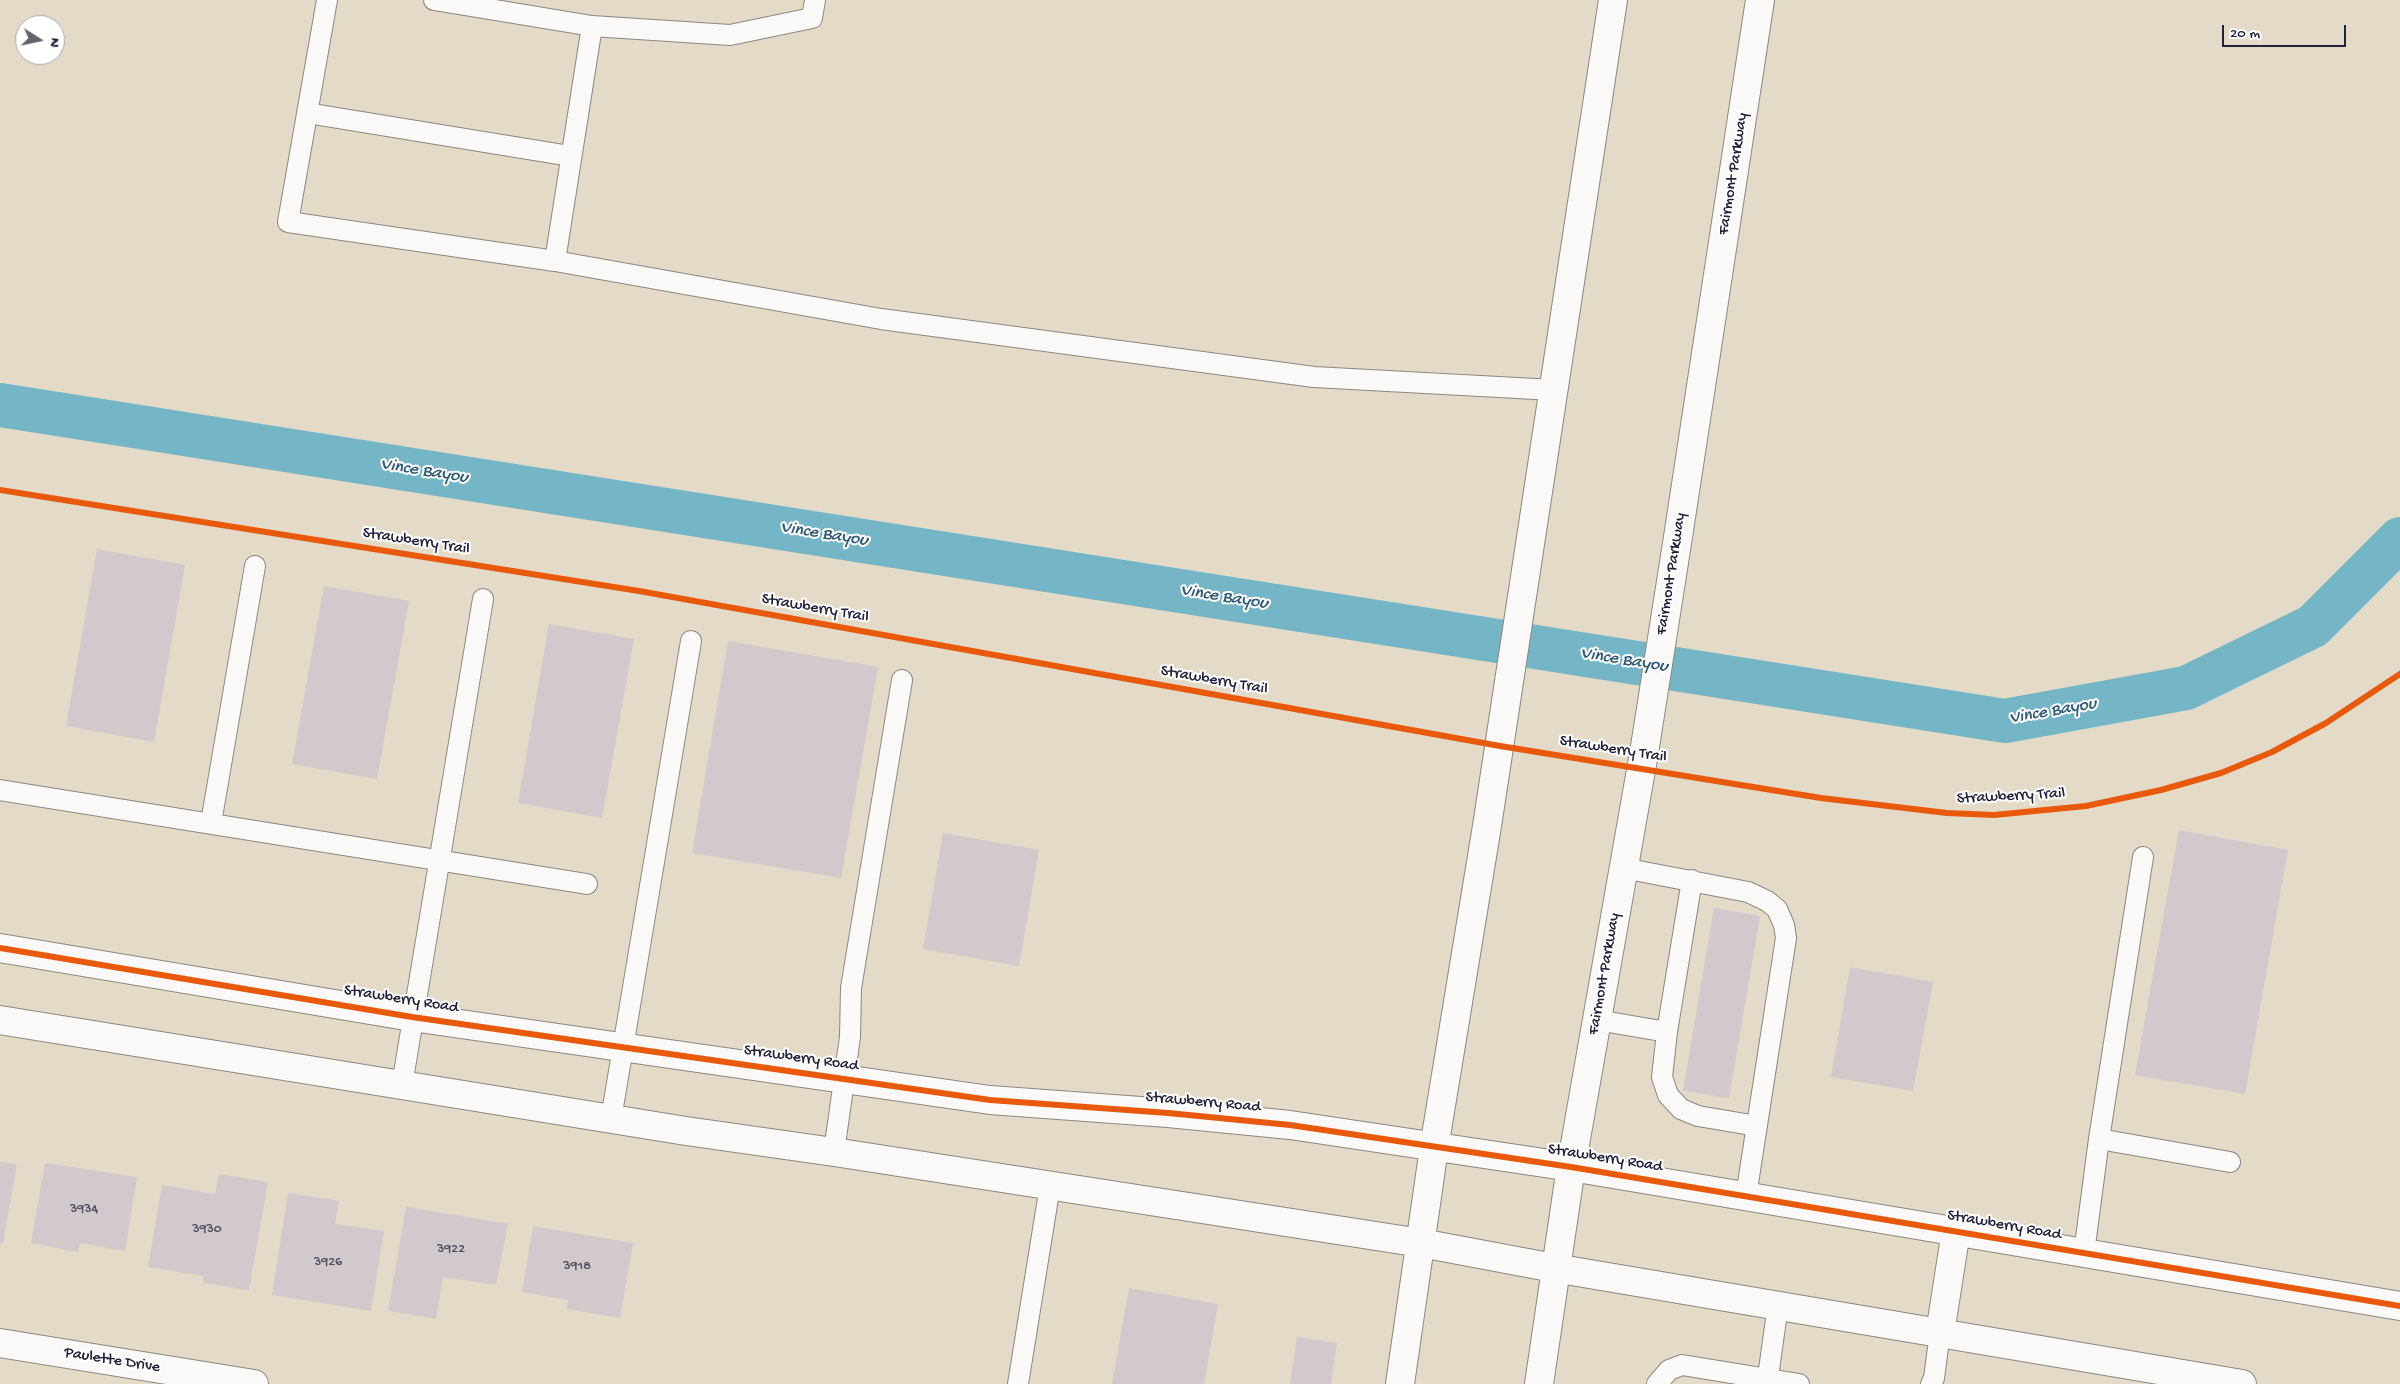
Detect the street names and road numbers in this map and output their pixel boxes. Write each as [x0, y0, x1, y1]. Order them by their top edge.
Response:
street label: Fairmont Parkway [1715, 112, 1753, 236]
street label: Fairmont Parkway [1653, 512, 1691, 636]
street label: Strawberry Trail [361, 524, 471, 560]
street label: Strawberry Trail [760, 590, 870, 628]
street label: Strawberry Trail [1159, 662, 1269, 700]
street label: Strawberry Trail [1558, 732, 1668, 768]
street label: Strawberry Trail [1956, 785, 2066, 809]
street label: Fairmont Parkway [1585, 912, 1625, 1036]
street label: Strawberry Road [342, 981, 460, 1019]
street label: Strawberry Road [742, 1041, 860, 1077]
street label: Strawberry Road [1145, 1088, 1261, 1118]
street label: Strawberry Road [1546, 1140, 1664, 1178]
street label: Strawberry Road [1945, 1207, 2063, 1245]
street label: Paulette Drive [63, 1344, 161, 1378]

